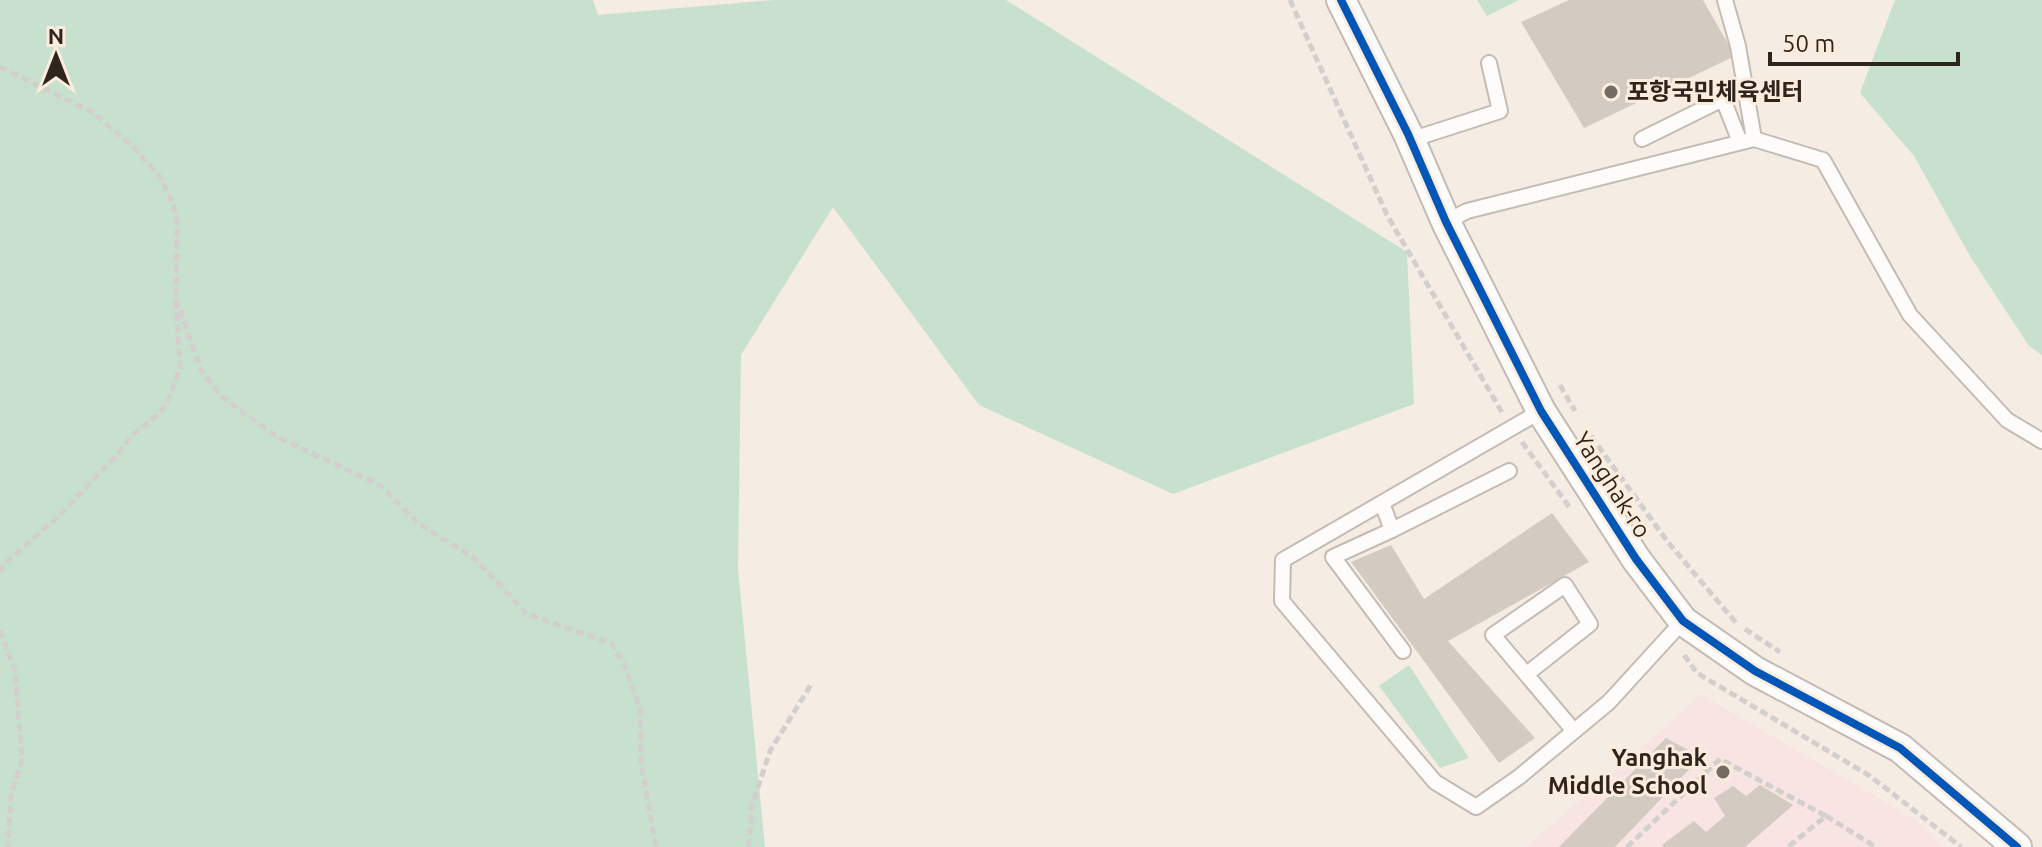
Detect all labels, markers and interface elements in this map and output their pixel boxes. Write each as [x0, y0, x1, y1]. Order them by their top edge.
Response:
north arrow [16, 16, 96, 96]
scale bar [1770, 16, 1958, 66]
text: N [48, 23, 64, 48]
text: 50 m [1782, 30, 1835, 57]
place label: 포항국민체육센터 [1627, 78, 1804, 105]
marker: 포항국민체육센터 [1602, 83, 1620, 101]
street label: Yanghak-ro [1568, 427, 1657, 543]
place label: Yanghak Middle School [1548, 744, 1708, 799]
marker: Yanghak Middle School [1714, 763, 1732, 781]

